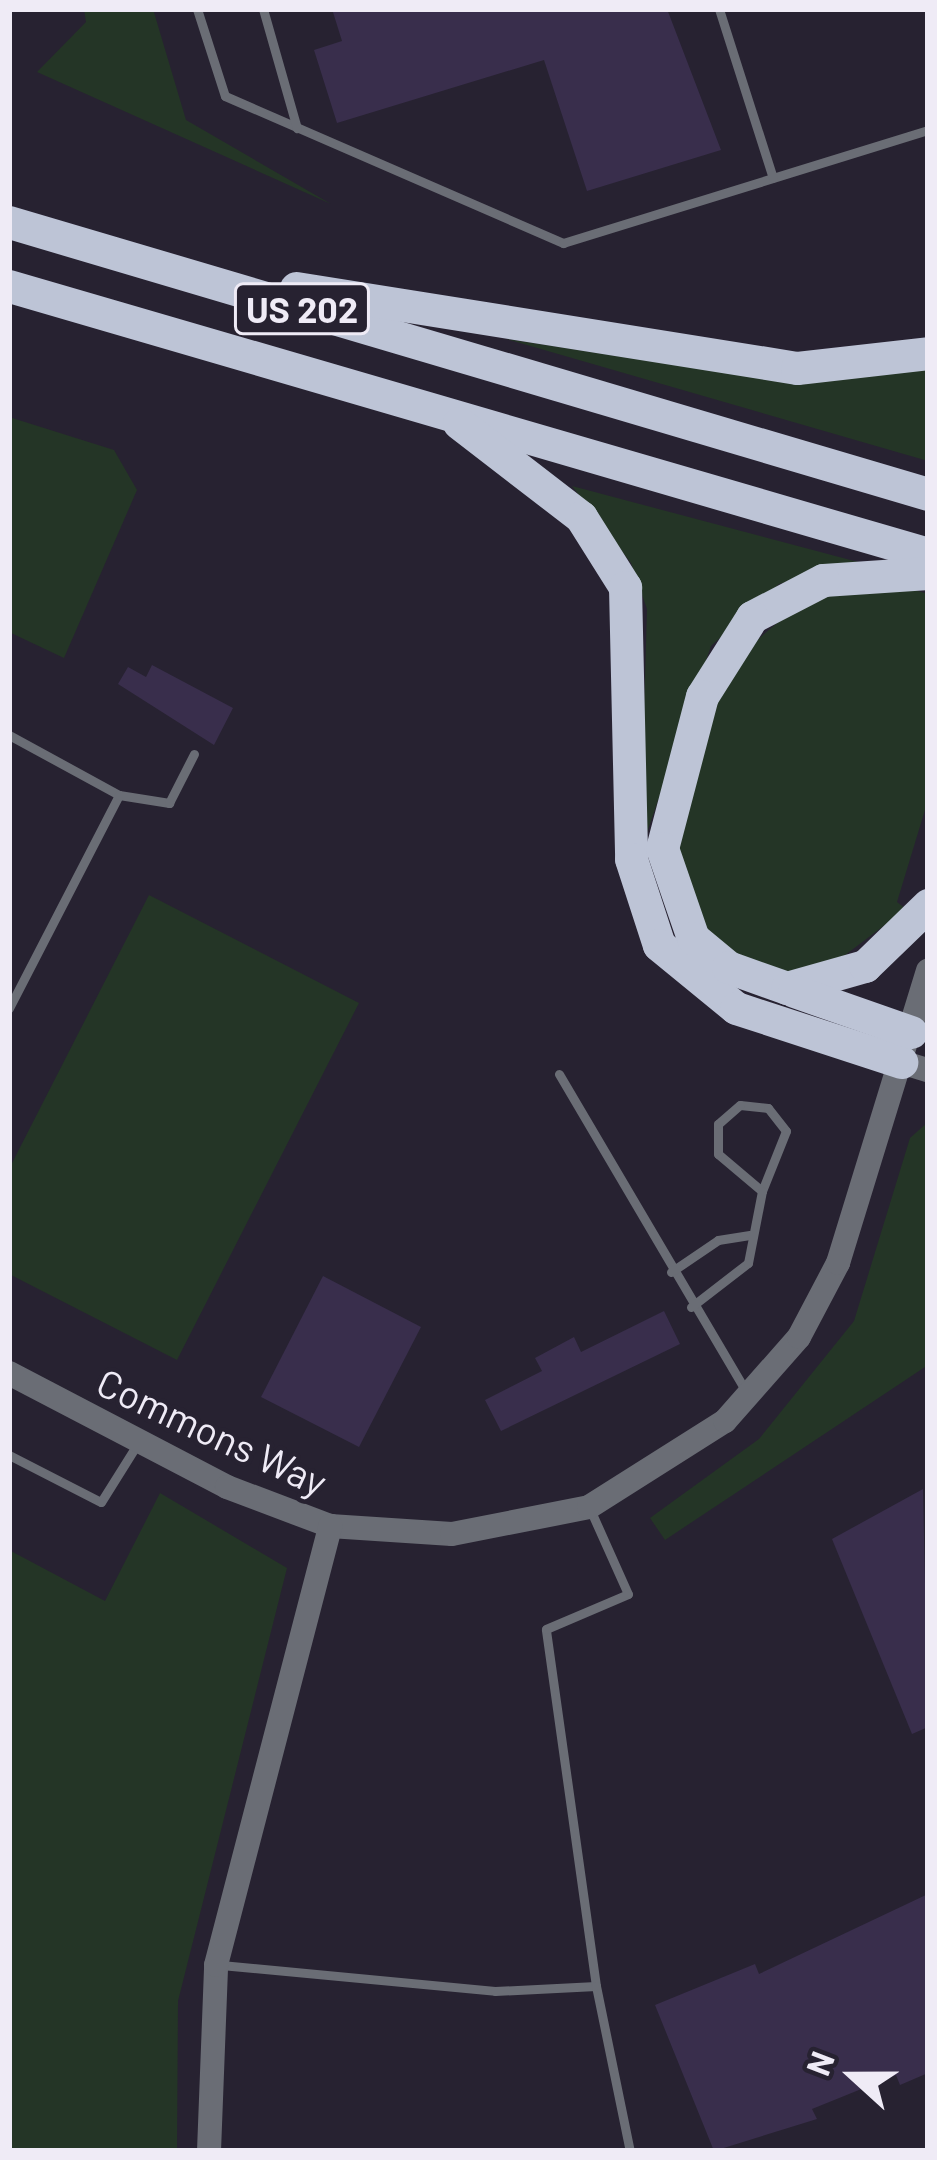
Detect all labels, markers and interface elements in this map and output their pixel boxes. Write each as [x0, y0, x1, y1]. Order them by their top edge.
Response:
road number: US 202 [233, 279, 371, 339]
street label: Commons Way [90, 1358, 334, 1506]
north arrow [793, 2016, 913, 2136]
text: N [797, 2046, 842, 2081]

